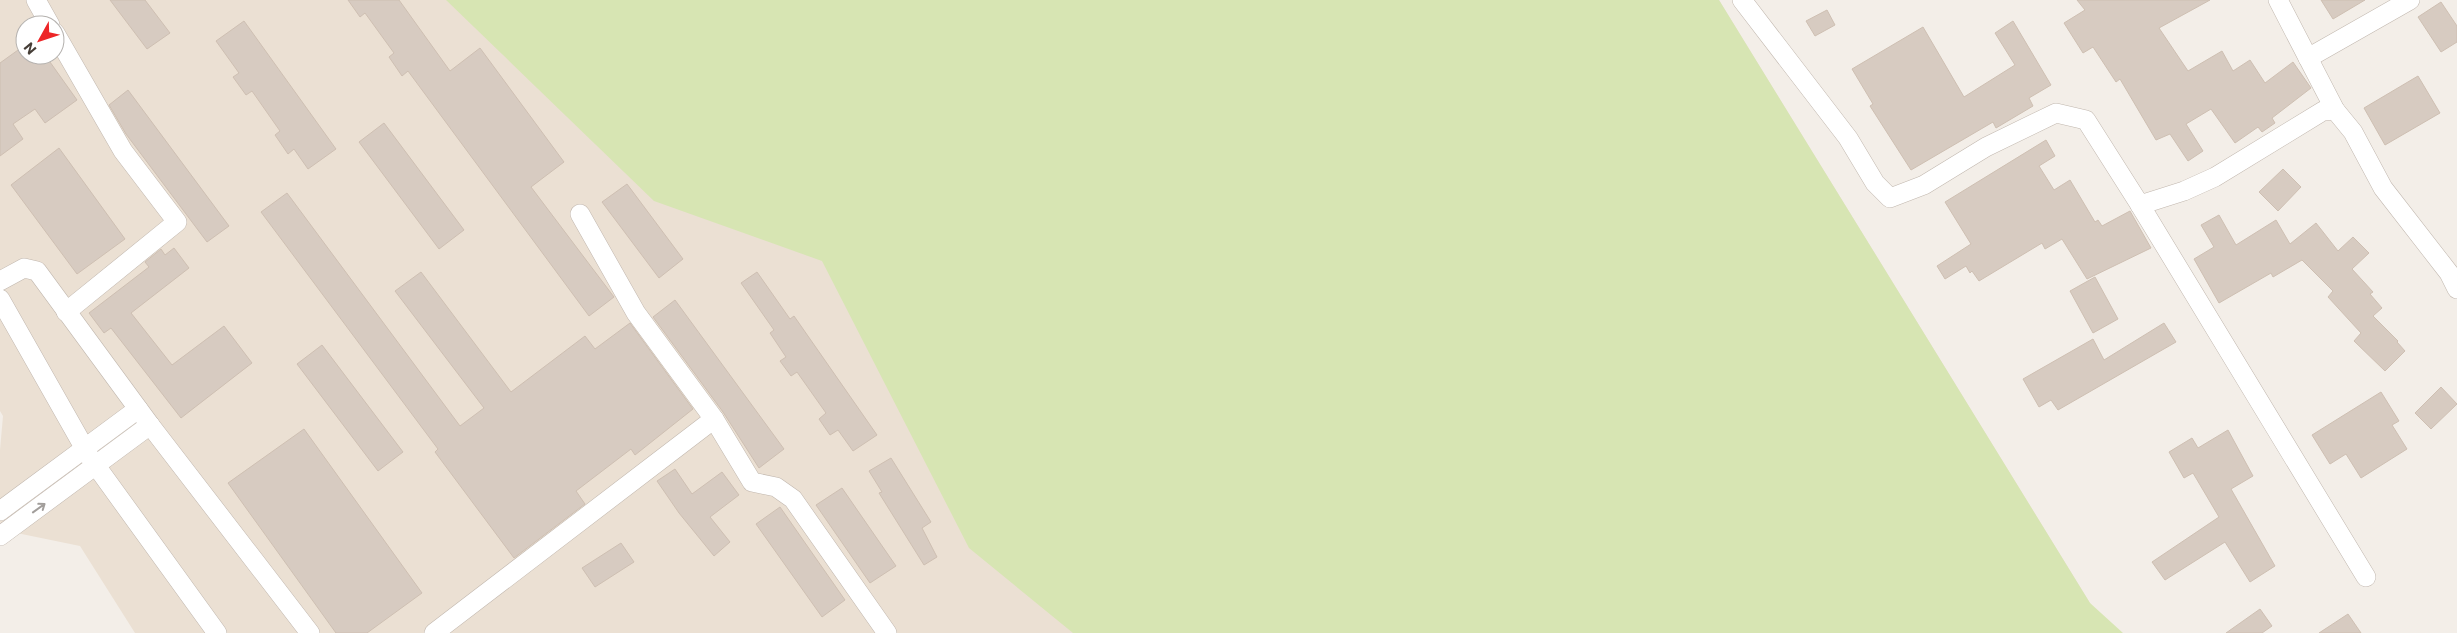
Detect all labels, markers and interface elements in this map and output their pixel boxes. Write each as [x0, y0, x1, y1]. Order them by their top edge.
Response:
north arrow [15, 15, 65, 65]
text: N [20, 39, 40, 58]
one-way arrow [32, 502, 45, 513]

